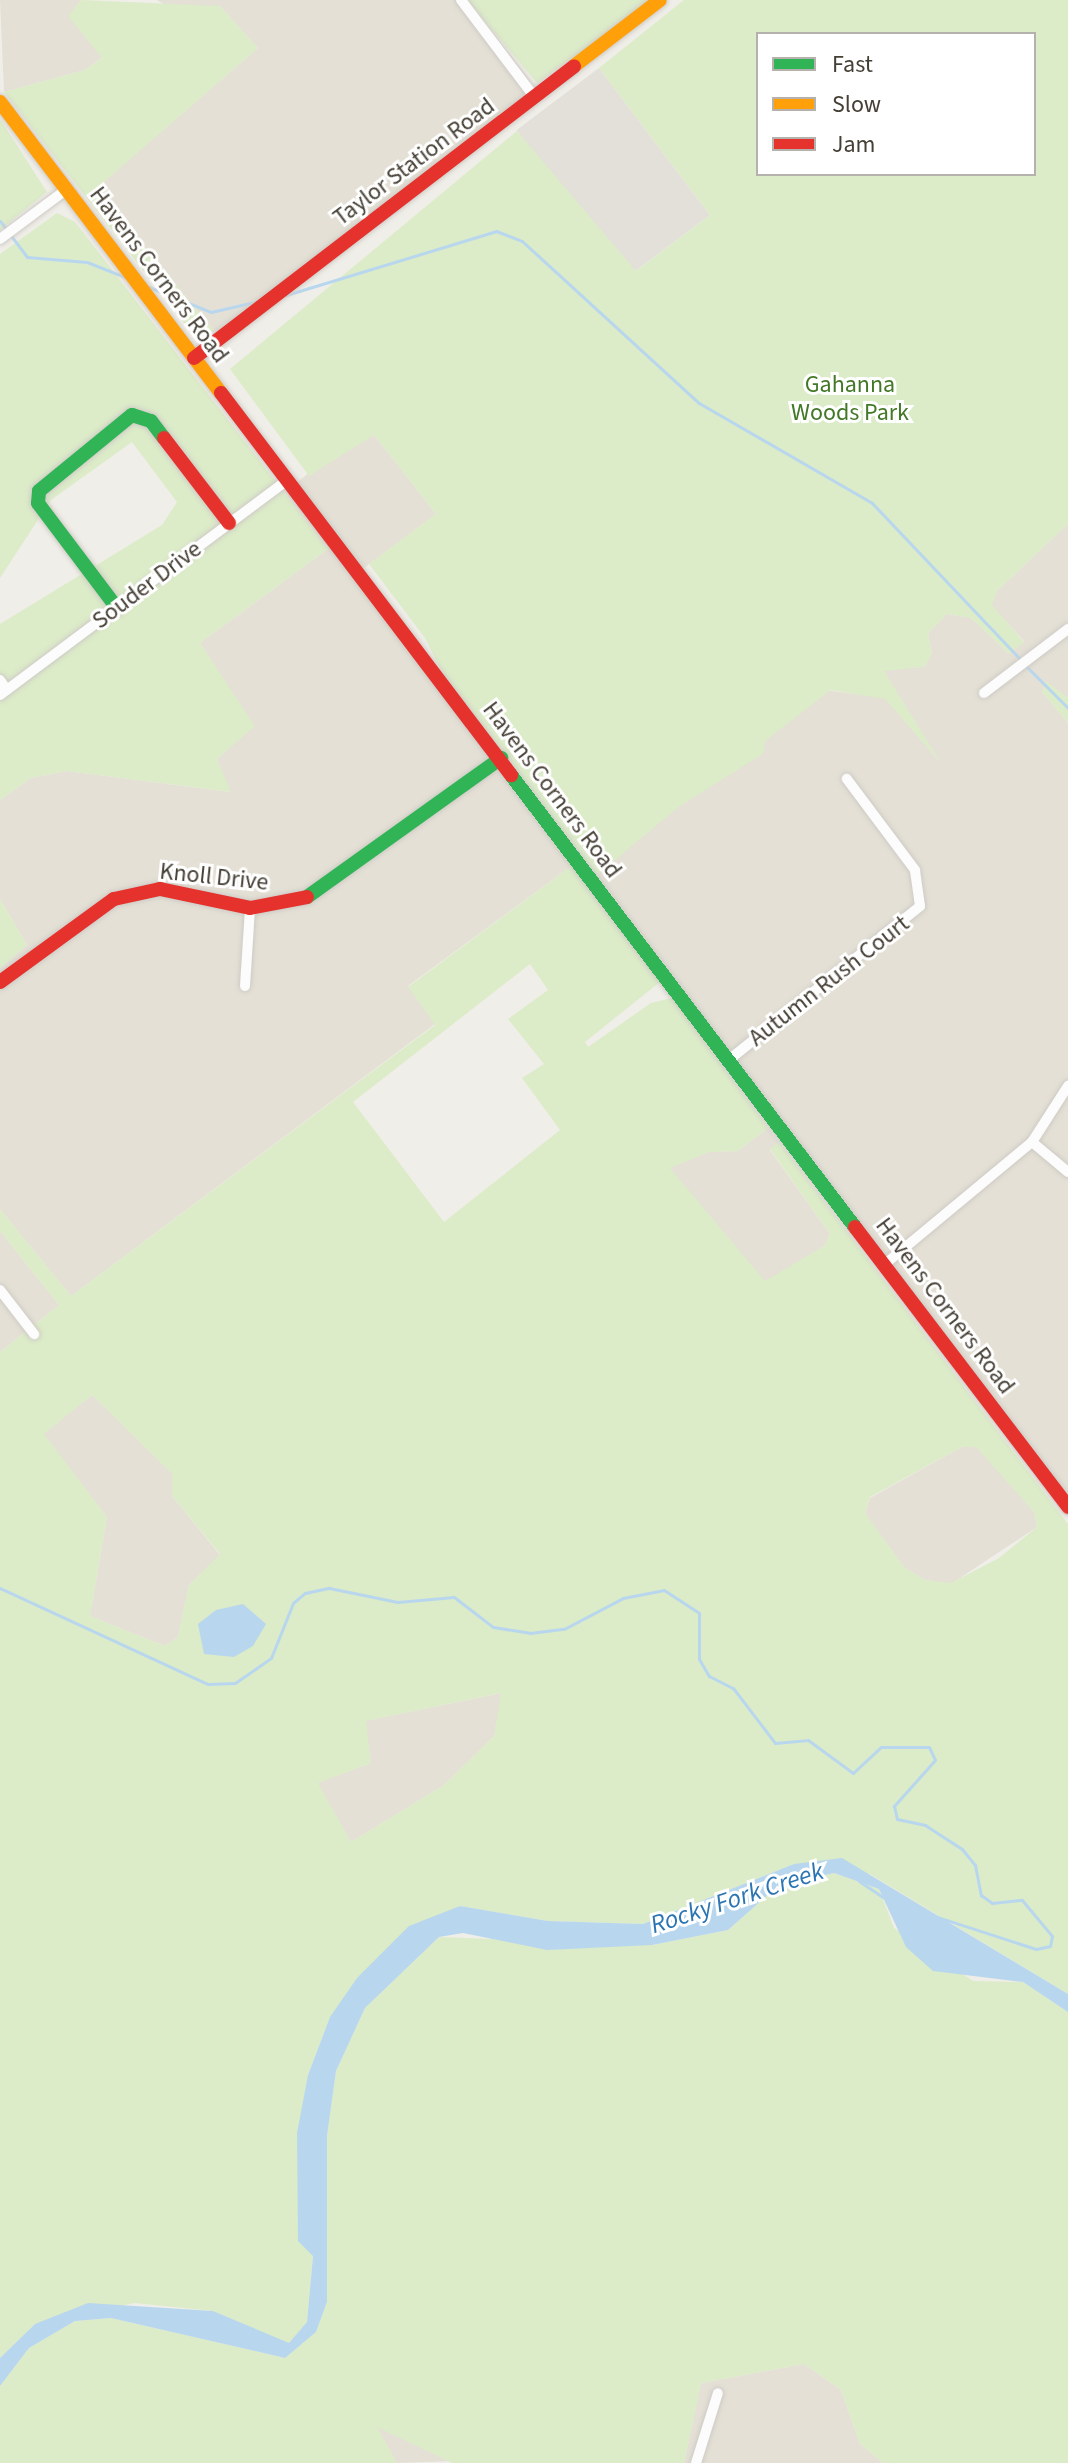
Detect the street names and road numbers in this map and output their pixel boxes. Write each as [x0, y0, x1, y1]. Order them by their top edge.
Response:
street label: Taylor Station Road [328, 92, 500, 232]
street label: Havens Corners Road [83, 181, 235, 369]
street label: Souder Drive [87, 535, 207, 635]
street label: Havens Corners Road [476, 696, 628, 884]
street label: Knoll Drive [158, 857, 270, 897]
street label: Autumn Rush Court [743, 909, 915, 1053]
street label: Havens Corners Road [869, 1212, 1021, 1400]

